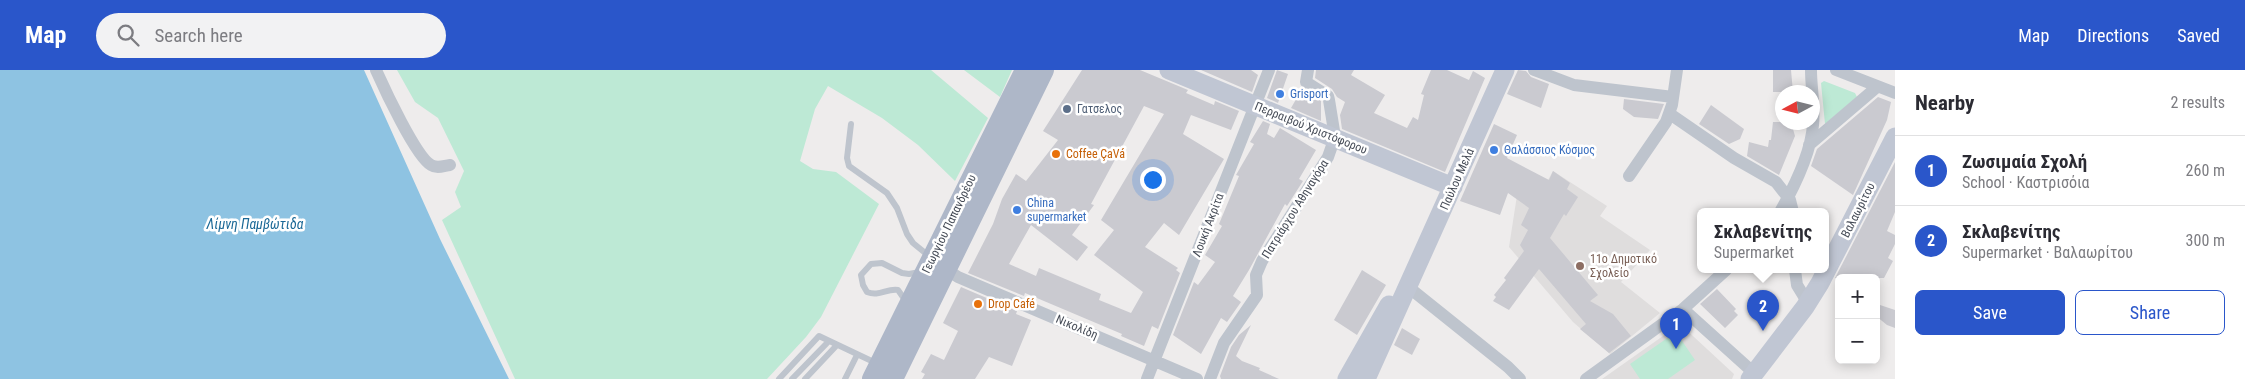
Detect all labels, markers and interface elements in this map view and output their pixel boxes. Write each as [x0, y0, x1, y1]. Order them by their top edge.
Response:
search box [96, 13, 446, 58]
text: Map [25, 21, 66, 49]
icon: search [114, 21, 142, 49]
text: Search here [154, 24, 243, 47]
text: Map [2018, 25, 2049, 46]
text: Directions [2077, 25, 2149, 46]
text: Saved [2177, 25, 2220, 46]
north arrow [1775, 85, 1820, 130]
place label: Grisport [1290, 87, 1329, 101]
marker: Grisport [1274, 88, 1286, 100]
text: Nearby [1915, 91, 1974, 115]
text: 2 results [2170, 93, 2225, 112]
street label: Περραιβού Χριστόφορου [1253, 99, 1370, 157]
place label: Γατσελος [1077, 102, 1123, 116]
marker: Γατσελος [1061, 103, 1073, 115]
place label: Θαλάσσιος Κόσμος [1504, 143, 1595, 157]
marker: Θαλάσσιος Κόσμος [1488, 144, 1500, 156]
street label: Παύλου Μελά [1437, 146, 1477, 212]
place label: Coffee ÇaVá [1066, 147, 1125, 161]
marker: Coffee ÇaVá [1050, 148, 1062, 160]
text: Ζωσιμαία Σχολή [1962, 150, 2087, 173]
street label: Πατριάρχου Αθηναγόρα [1259, 157, 1331, 261]
text: 1 [1927, 161, 1935, 180]
text: 260 m [2186, 161, 2225, 180]
your location [1140, 167, 1166, 193]
street label: Γεωργίου Παπανδρέου [919, 172, 979, 276]
text: School · Καστρισόια [1962, 173, 2090, 192]
street label: Βαλαωρίτου [1838, 180, 1878, 240]
street label: Λουκή Ακρίτα [1189, 191, 1227, 259]
place label: China supermarket [1027, 196, 1087, 224]
marker: China supermarket [1011, 204, 1023, 216]
popup [1697, 208, 1829, 273]
water label: Λίμνη Παμβώτιδα [206, 216, 304, 232]
text: Σκλαβενίτης [1714, 220, 1812, 243]
text: Σκλαβενίτης [1962, 220, 2060, 243]
text: 2 [1927, 231, 1935, 250]
text: 300 m [2186, 231, 2225, 250]
text: Supermarket [1714, 243, 1794, 262]
text: Supermarket · Βαλαωρίτου [1962, 243, 2133, 262]
place label: 11ο Δημοτικό Σχολείο [1590, 252, 1657, 280]
marker: 11ο Δημοτικό Σχολείο [1574, 260, 1586, 272]
map controls [1835, 274, 1880, 364]
button: + [1835, 274, 1880, 319]
pin: 2 [1747, 290, 1779, 331]
button: Save [1915, 290, 2065, 335]
button: Share [2075, 290, 2225, 335]
place label: Drop Café [988, 297, 1035, 311]
marker: Drop Café [972, 298, 984, 310]
pin: 1 [1660, 308, 1692, 349]
street label: Νικολίδη [1054, 312, 1100, 342]
button: − [1835, 319, 1880, 364]

